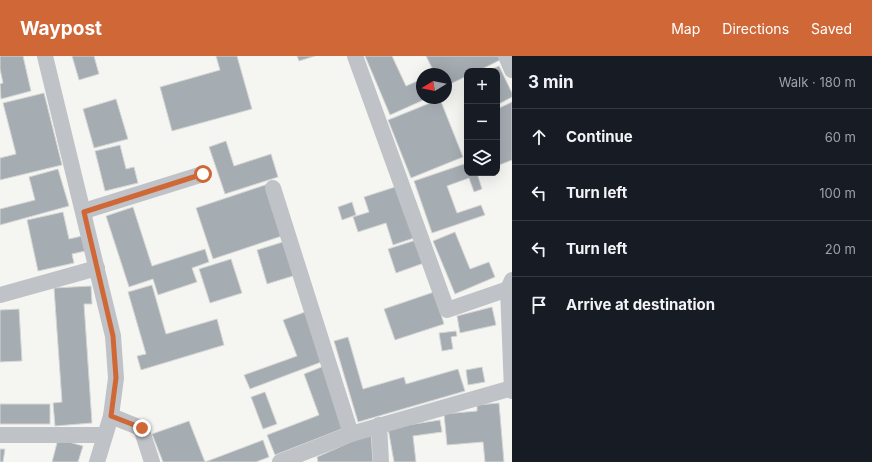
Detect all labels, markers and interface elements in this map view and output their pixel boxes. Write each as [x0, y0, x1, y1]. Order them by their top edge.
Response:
text: Waypost [20, 17, 102, 40]
text: Map [671, 20, 700, 37]
text: Directions [722, 20, 789, 37]
text: Saved [811, 20, 852, 37]
north arrow [416, 68, 452, 104]
map controls [464, 68, 500, 176]
button: + [464, 68, 500, 104]
text: 3 min [528, 72, 574, 92]
text: Walk · 180 m [779, 74, 856, 90]
button: − [464, 104, 500, 140]
icon: ahead [528, 126, 550, 148]
text: Continue [566, 127, 633, 146]
text: 60 m [825, 129, 856, 145]
button: layers [464, 140, 500, 176]
route start [194, 165, 212, 183]
icon: left [528, 182, 550, 204]
text: Turn left [566, 183, 627, 202]
text: 100 m [819, 185, 856, 201]
icon: left [528, 238, 550, 260]
text: Turn left [566, 239, 627, 258]
text: 20 m [825, 241, 856, 257]
icon: arrive [528, 294, 550, 316]
text: Arrive at destination [566, 295, 715, 314]
route end [133, 419, 151, 437]

